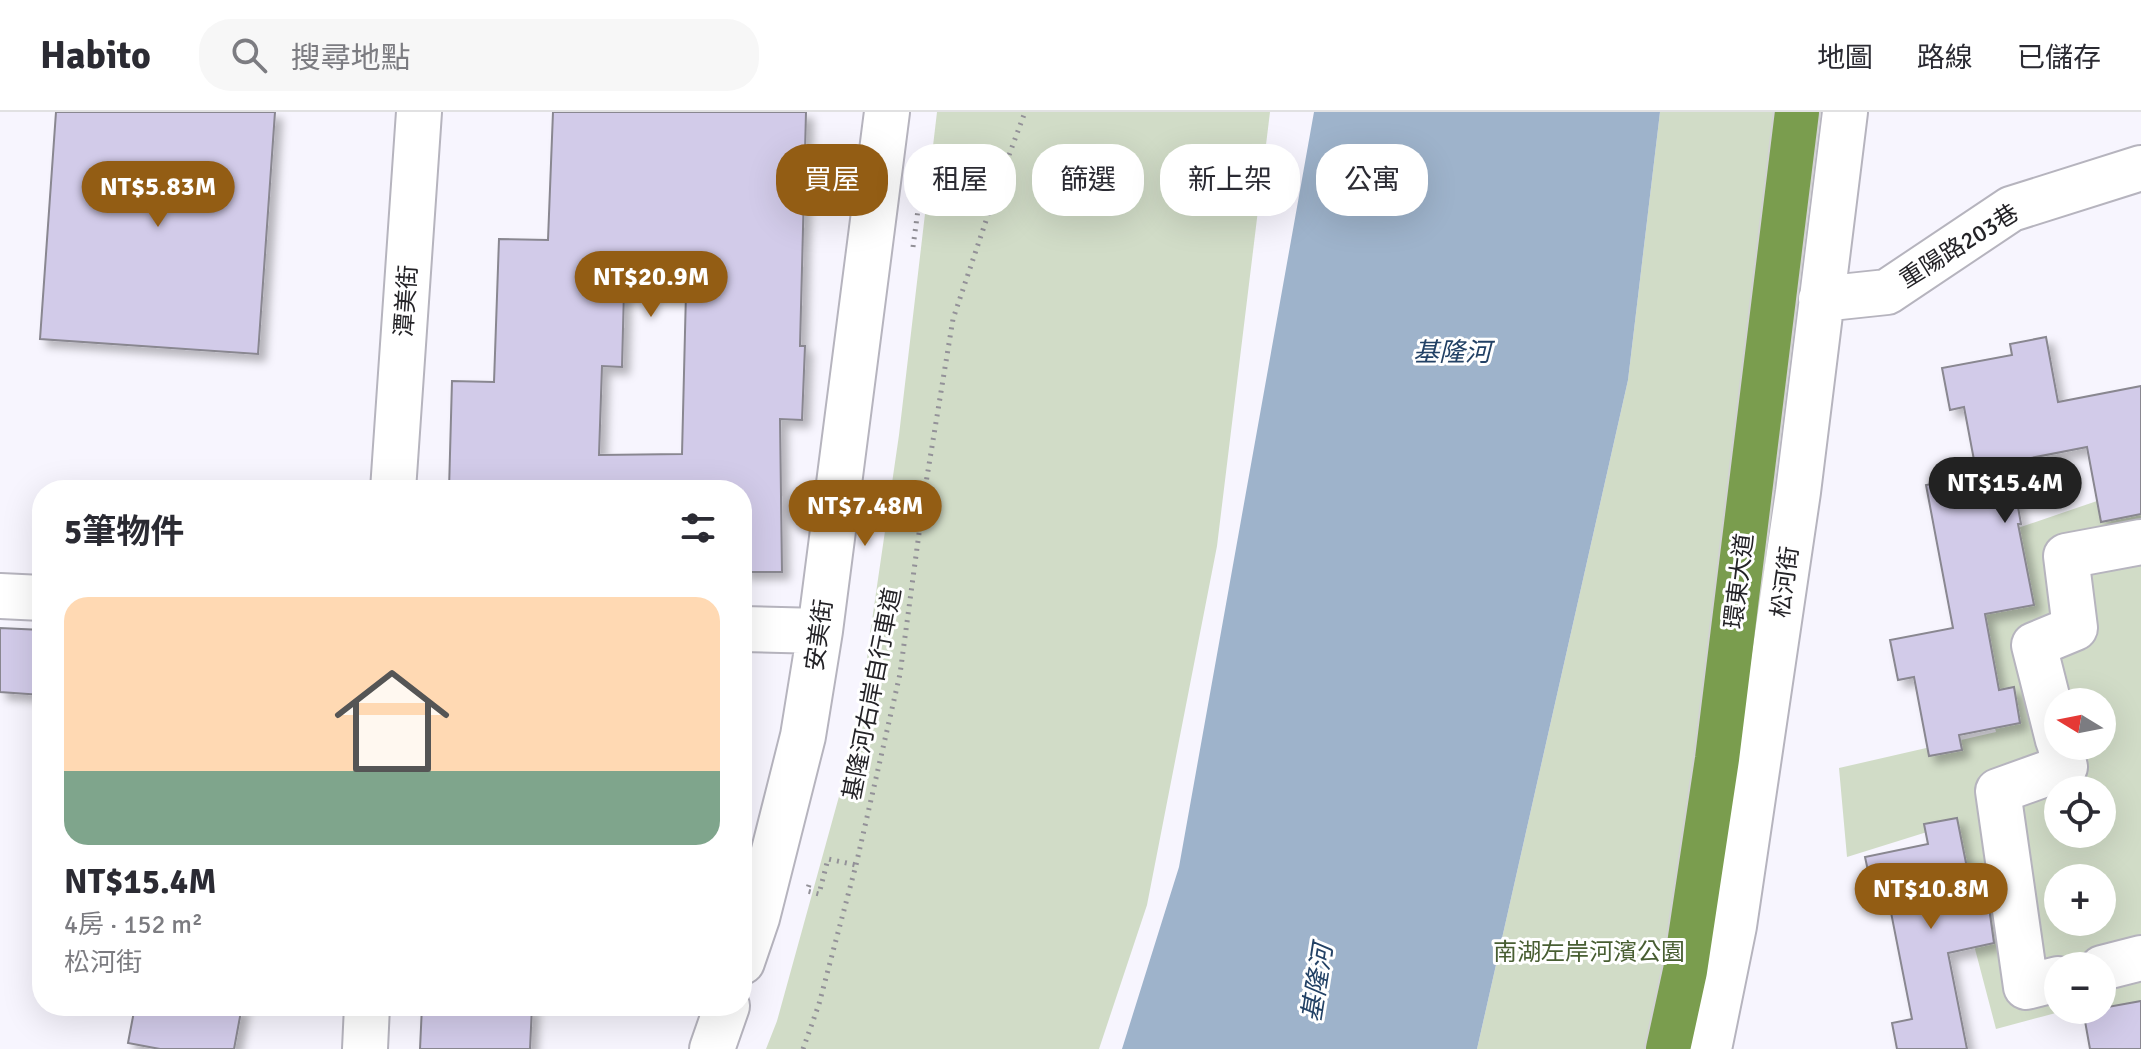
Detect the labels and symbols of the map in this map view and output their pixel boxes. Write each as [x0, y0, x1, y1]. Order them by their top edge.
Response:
pin: NT$5.83M [75, 161, 241, 229]
street label: 重陽路203巷 [1894, 198, 2024, 294]
pin: NT$20.9M [568, 251, 734, 319]
street label: 潭美街 [389, 264, 423, 338]
water label: 基隆河 [1413, 337, 1496, 369]
pin: NT$15.4M [1922, 457, 2088, 525]
pin: NT$7.48M [782, 480, 948, 548]
street label: 環東大道 [1718, 532, 1760, 630]
street label: 松河街 [1765, 544, 1805, 620]
street label: 基隆河右岸自行車道 [837, 585, 907, 803]
street label: 安美街 [799, 597, 839, 673]
north arrow [2044, 688, 2116, 760]
pin: NT$10.8M [1848, 863, 2014, 931]
water label: 基隆河 [1296, 937, 1341, 1024]
park label: 南湖左岸河濱公園 [1493, 937, 1685, 967]

